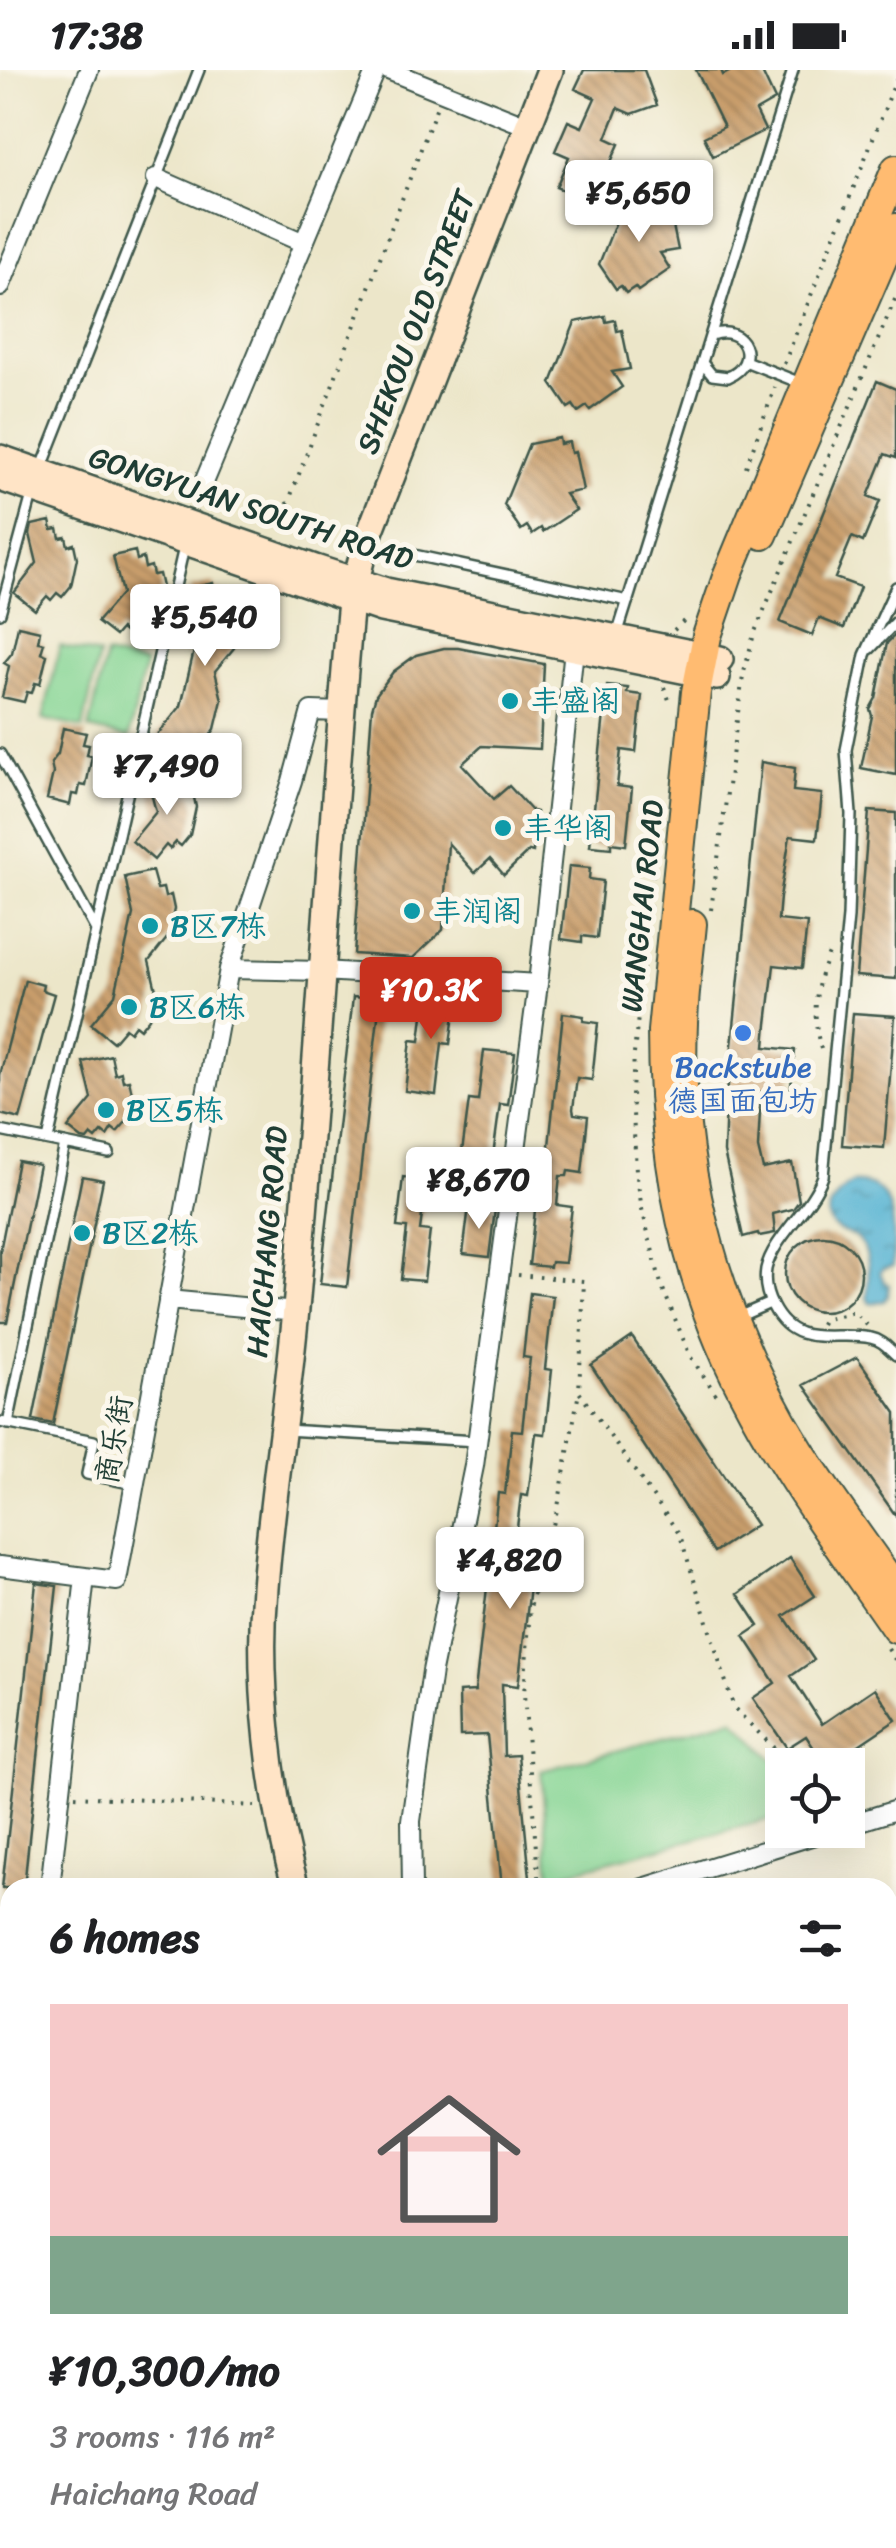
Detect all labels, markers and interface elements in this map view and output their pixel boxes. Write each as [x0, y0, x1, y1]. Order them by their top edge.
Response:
text: 17:38 [50, 2, 143, 69]
pin: ¥5,650 [558, 160, 720, 245]
text: ¥5,650 [587, 164, 691, 221]
street label: SHEKOU OLD STREET [341, 180, 492, 462]
street label: GONGYUAN SOUTH ROAD [82, 430, 420, 586]
pin: ¥5,540 [124, 584, 286, 669]
text: ¥5,540 [152, 588, 258, 645]
place label: 丰盛阁 [530, 674, 620, 728]
marker: 丰盛阁 [499, 690, 521, 712]
pin: ¥7,490 [86, 733, 248, 818]
text: ¥7,490 [115, 737, 219, 794]
street label: WANGHAI ROAD [604, 797, 680, 1015]
place label: 丰华阁 [523, 801, 613, 855]
marker: 丰华阁 [492, 817, 514, 839]
place label: 丰润阁 [432, 884, 522, 938]
place label: B区7栋 [170, 899, 266, 953]
marker: 丰润阁 [401, 900, 423, 922]
marker: B区7栋 [139, 915, 161, 937]
pin: ¥10.3K [350, 957, 512, 1042]
text: ¥10.3K [382, 961, 480, 1018]
place label: B区6栋 [149, 980, 245, 1034]
marker: B区6栋 [118, 996, 140, 1018]
marker: Backstube 德国面包坊 [732, 1022, 754, 1044]
place label: Backstube 德国面包坊 [668, 1040, 818, 1128]
place label: B区5栋 [126, 1083, 223, 1137]
marker: B区5栋 [95, 1099, 117, 1121]
street label: HAICHANG ROAD [230, 1124, 304, 1360]
pin: ¥8,670 [398, 1147, 560, 1232]
text: ¥8,670 [428, 1151, 530, 1208]
place label: B区2栋 [102, 1206, 198, 1260]
marker: B区2栋 [71, 1222, 93, 1244]
street label: 商乐街 [80, 1391, 148, 1489]
pin: ¥4,820 [429, 1527, 591, 1612]
text: ¥4,820 [458, 1531, 562, 1588]
map controls [765, 1748, 865, 1848]
button: locate [765, 1748, 865, 1848]
text: 6 homes [50, 1901, 199, 1975]
icon: filters [793, 1911, 848, 1966]
icon: home [359, 2069, 539, 2249]
text: ¥10,300/mo [50, 2334, 280, 2408]
text: 3 rooms · 116 m² [50, 2408, 276, 2465]
text: Haichang Road [50, 2465, 257, 2522]

